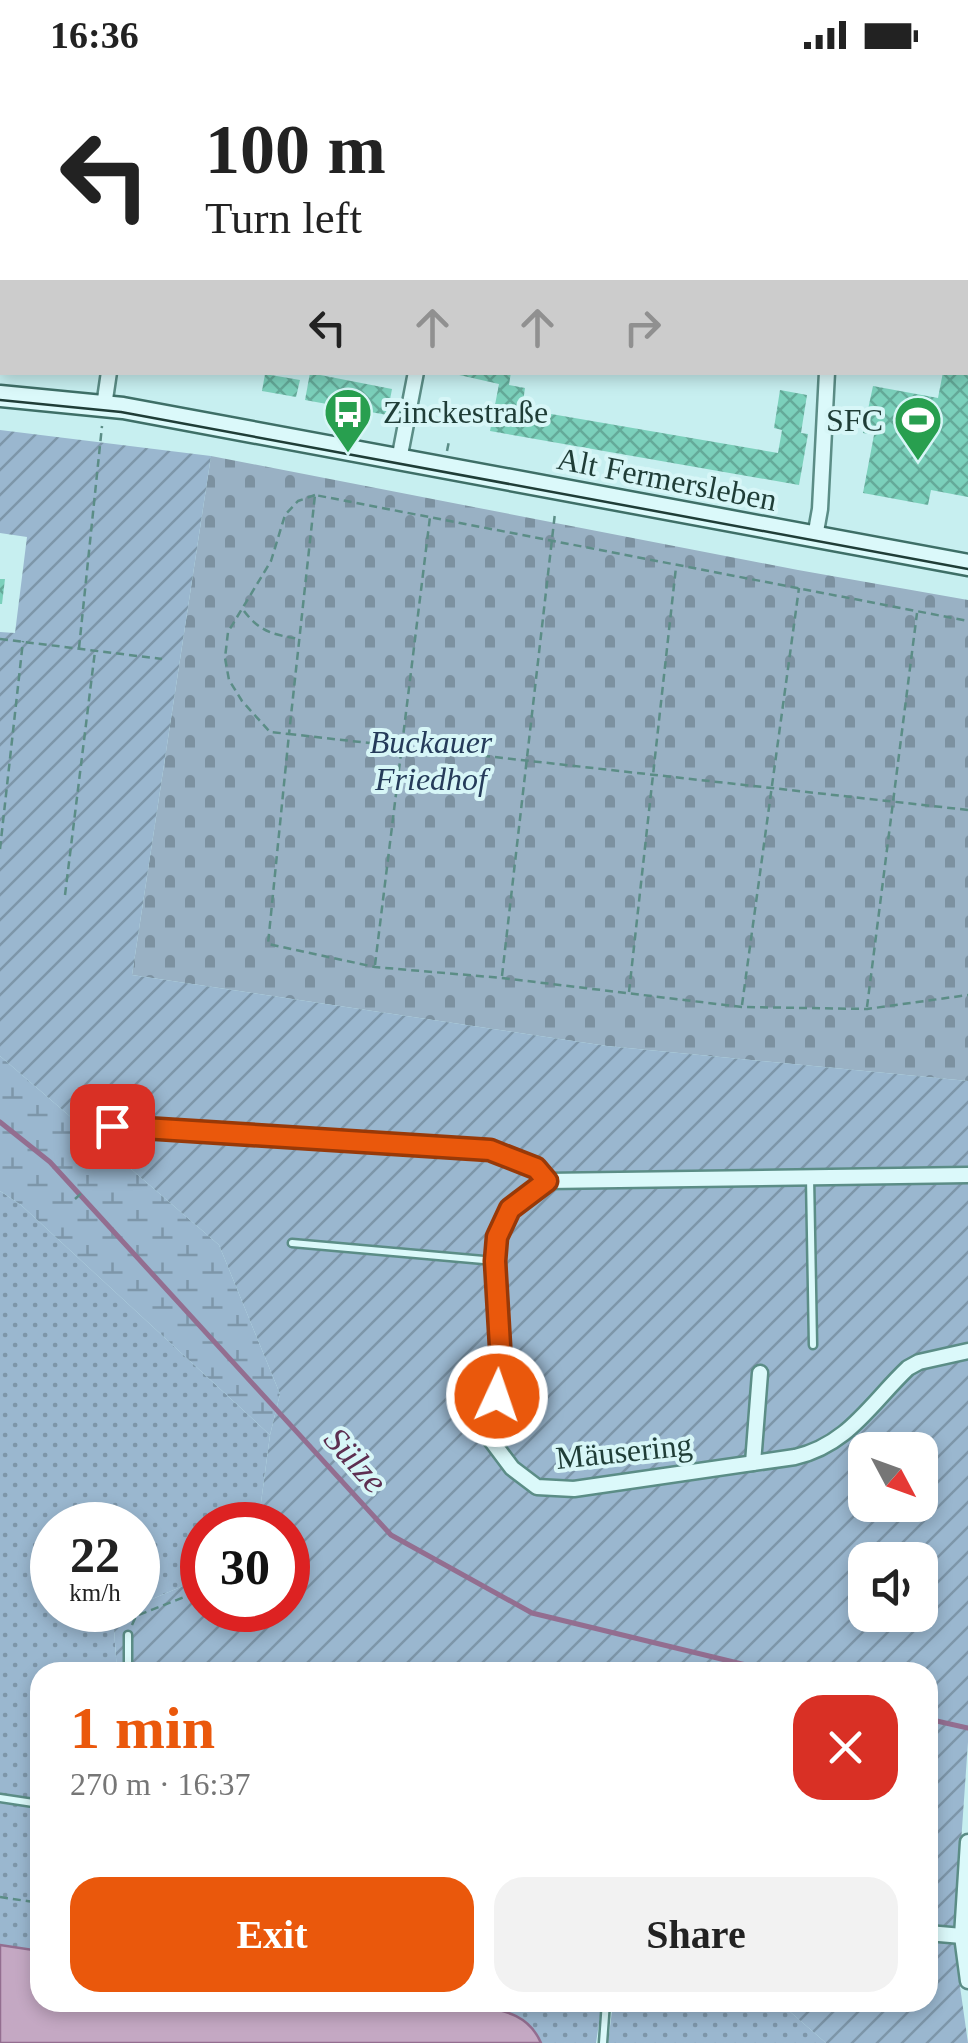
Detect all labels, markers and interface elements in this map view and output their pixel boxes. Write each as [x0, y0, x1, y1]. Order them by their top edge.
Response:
text: 16:36 [50, 14, 139, 56]
icon: left [40, 110, 170, 240]
text: 100 m [205, 111, 386, 188]
text: Turn left [205, 193, 362, 243]
icon: left [300, 300, 355, 355]
icon: ahead [405, 300, 460, 355]
icon: ahead [510, 300, 565, 355]
icon: right [615, 300, 670, 355]
bus stop icon: Zinckestraße [322, 386, 374, 454]
place label: Zinckestraße [383, 394, 548, 430]
sports icon: SFC [892, 394, 944, 462]
place label: SFC [826, 402, 883, 438]
street label: Alt Fermersleben [554, 440, 780, 518]
park label: Buckauer Friedhof [370, 724, 493, 797]
pin [70, 1084, 155, 1169]
icon: arrive [85, 1099, 140, 1154]
position arrow [445, 1344, 549, 1448]
water label: Sülze [316, 1420, 395, 1501]
street label: Mäusering [554, 1426, 694, 1476]
north arrow [848, 1432, 938, 1522]
map controls [848, 1432, 938, 1632]
speed limit sign: 30 [180, 1502, 310, 1632]
text: 22 [70, 1527, 120, 1583]
button: sound [848, 1542, 938, 1632]
text: km/h [69, 1579, 121, 1606]
text: 1 min [70, 1695, 215, 1761]
button: close [793, 1695, 898, 1800]
text: 270 m · 16:37 [70, 1766, 250, 1802]
button: Exit [70, 1877, 474, 1992]
button: Share [494, 1877, 898, 1992]

